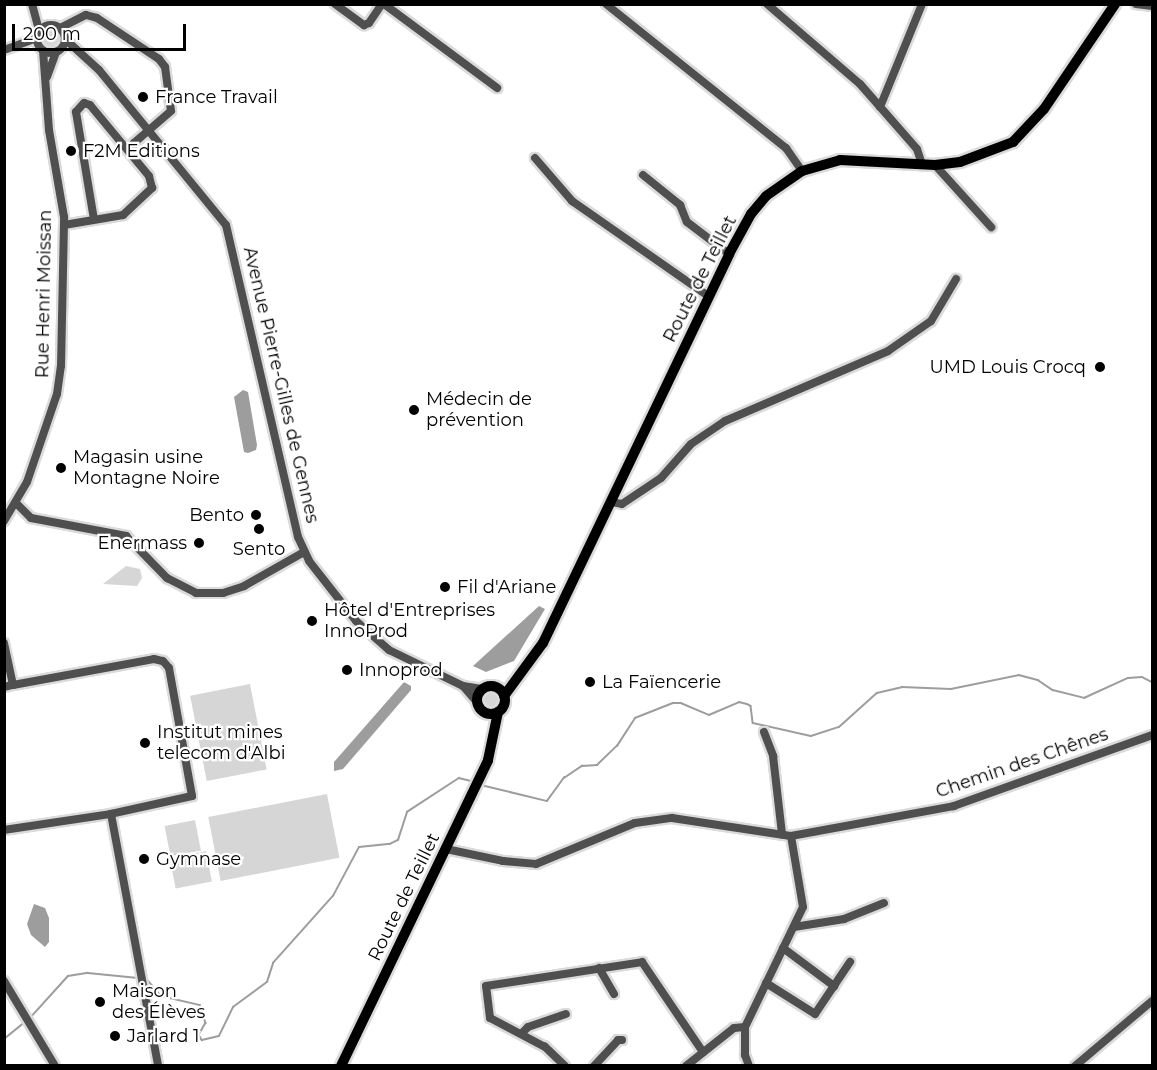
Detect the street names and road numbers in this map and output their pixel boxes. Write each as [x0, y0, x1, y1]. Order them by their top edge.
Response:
street label: Rue Henri Moissan [32, 209, 56, 379]
street label: Route de Teillet [659, 212, 741, 346]
street label: Avenue Pierre-Gilles de Gennes [239, 245, 323, 525]
street label: Chemin des Chênes [933, 723, 1111, 803]
street label: Route de Teillet [364, 830, 444, 964]

